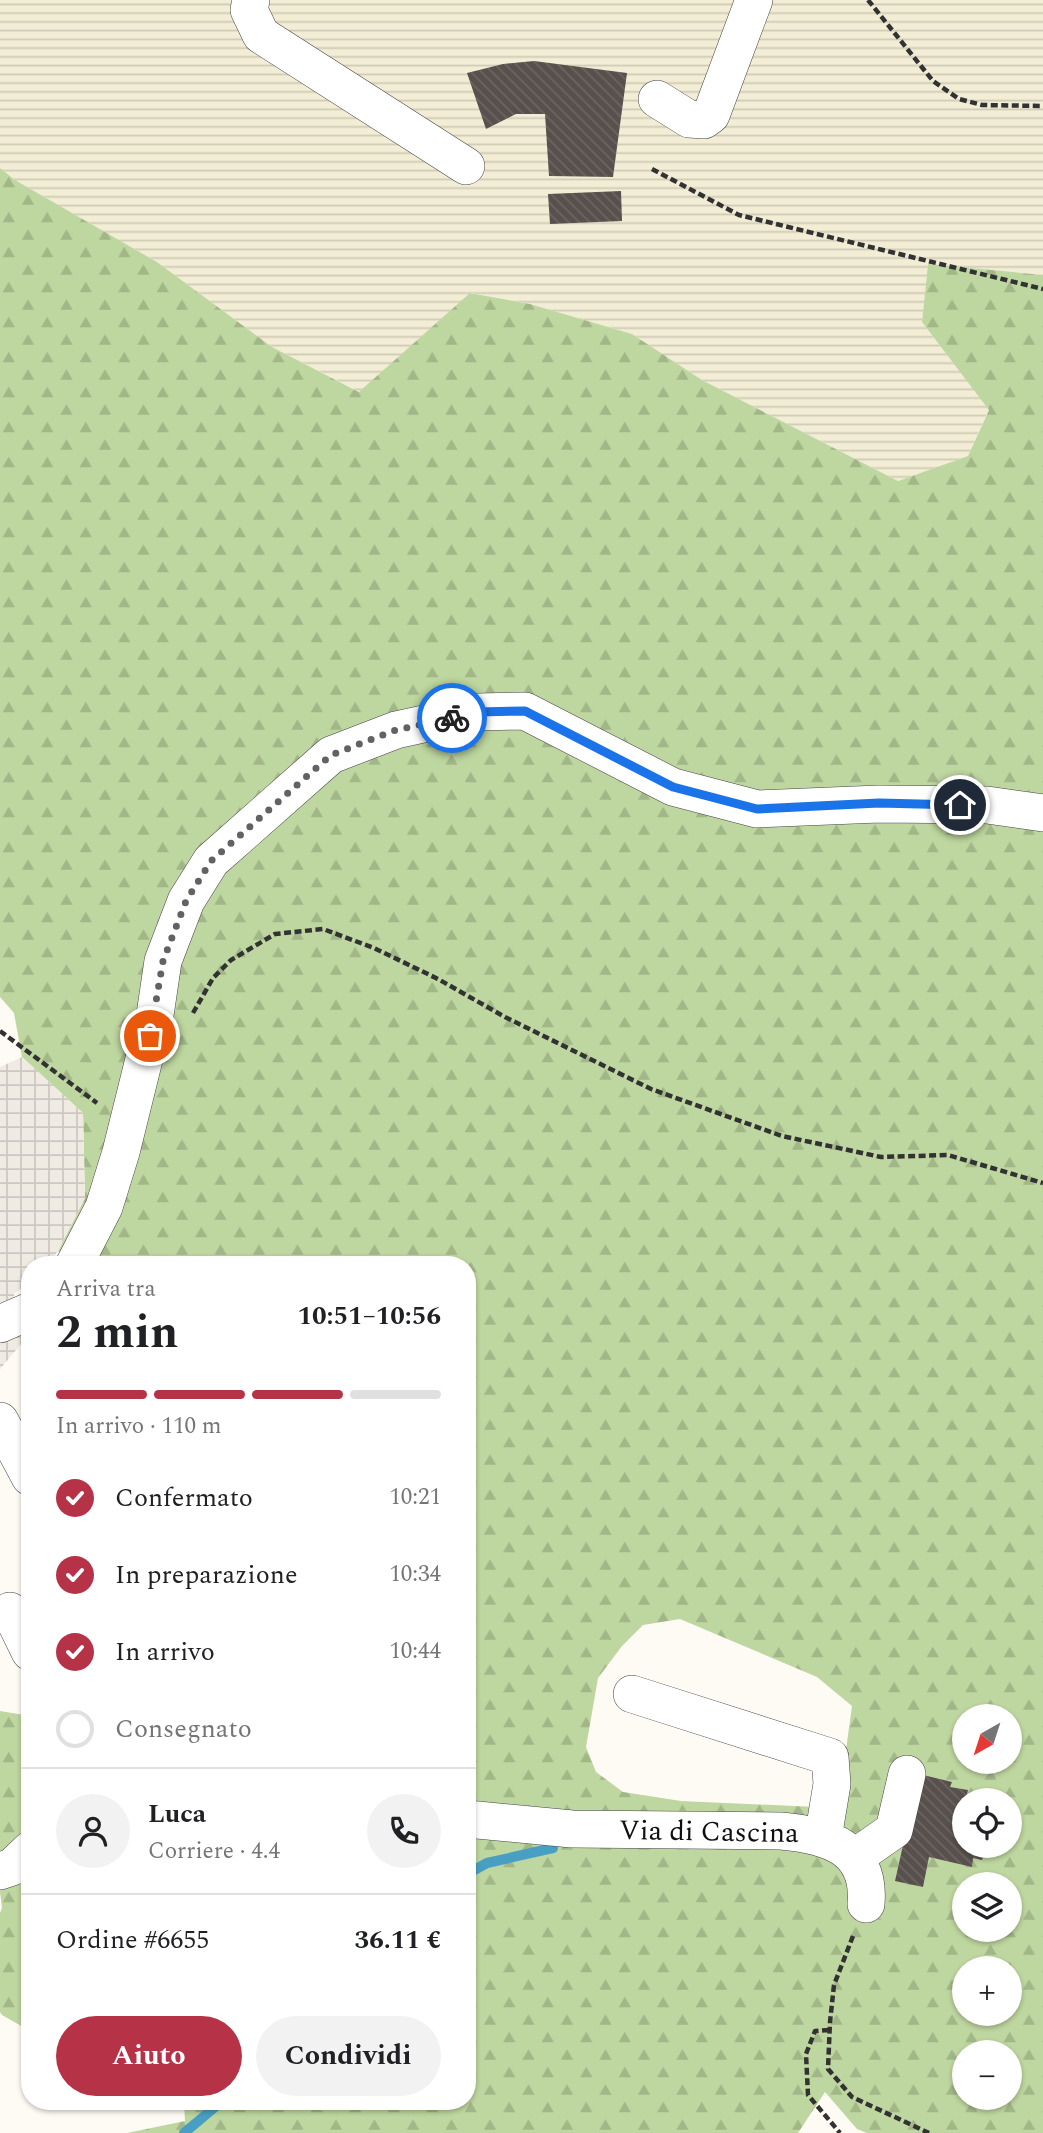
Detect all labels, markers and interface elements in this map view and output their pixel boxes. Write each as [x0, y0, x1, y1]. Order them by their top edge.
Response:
courier [417, 683, 487, 753]
icon: bike [433, 699, 471, 737]
pin [930, 775, 990, 835]
icon: home [941, 786, 979, 824]
pin [120, 1006, 180, 1066]
icon: bag [131, 1017, 169, 1055]
text: Arriva tra [56, 1272, 156, 1307]
text: 10:51–10:56 [297, 1296, 441, 1336]
text: 2 min [56, 1298, 178, 1368]
text: In arrivo · 110 m [56, 1409, 222, 1444]
text: Confermato [115, 1478, 253, 1518]
icon: check [56, 1479, 94, 1517]
text: 10:21 [389, 1480, 441, 1515]
text: In preparazione [115, 1555, 297, 1595]
icon: check [56, 1556, 94, 1594]
text: 10:34 [389, 1557, 441, 1592]
text: In arrivo [115, 1632, 215, 1672]
icon: check [56, 1633, 94, 1671]
text: 10:44 [389, 1634, 441, 1669]
north arrow [952, 1704, 1022, 1774]
map controls [952, 1704, 1022, 2110]
text: Consegnato [115, 1709, 252, 1749]
button: locate [952, 1788, 1022, 1858]
button: person [56, 1794, 130, 1868]
text: Luca [148, 1794, 206, 1834]
button: phone [367, 1794, 441, 1868]
street label: Via di Cascina [619, 1809, 800, 1855]
text: Corriere · 4.4 [148, 1834, 280, 1869]
button: layers [952, 1872, 1022, 1942]
text: Ordine #6655 [56, 1920, 209, 1960]
text: 36.11 € [355, 1920, 441, 1960]
button: + [952, 1956, 1022, 2026]
button: Aiuto [56, 2016, 242, 2096]
button: Condividi [256, 2016, 441, 2096]
button: − [952, 2040, 1022, 2110]

